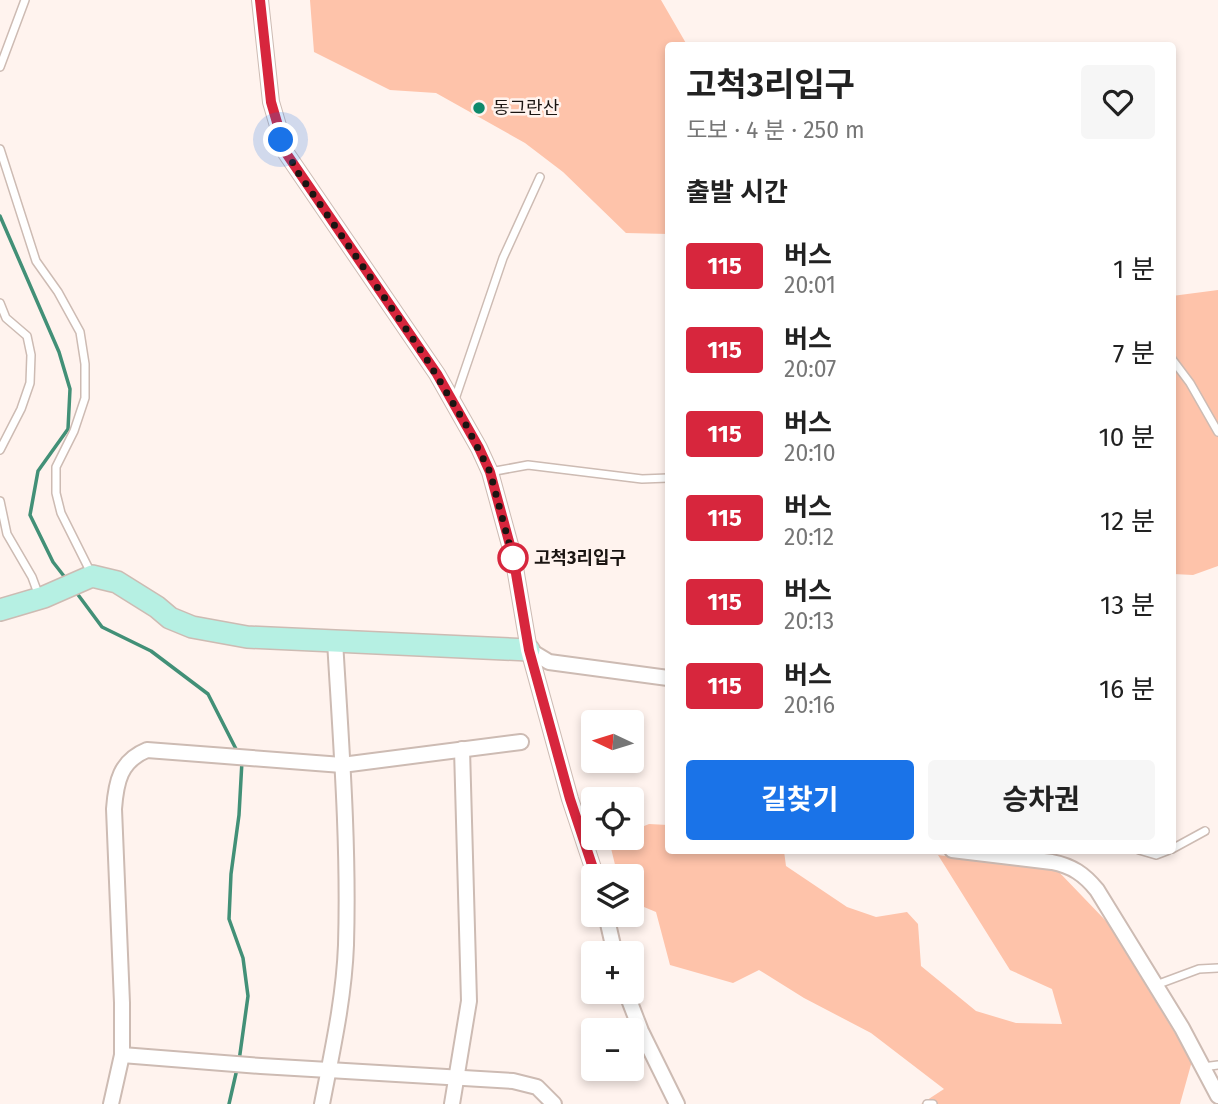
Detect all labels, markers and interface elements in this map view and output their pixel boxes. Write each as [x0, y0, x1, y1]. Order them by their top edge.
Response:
text: 고척3리입구 [686, 65, 855, 105]
button: heart [1081, 65, 1155, 139]
place label: 동그란산 [493, 97, 559, 119]
marker: 동그란산 [471, 100, 487, 116]
text: 도보 · 4 분 · 250 m [686, 116, 865, 144]
your location [263, 122, 298, 157]
text: 출발 시간 [686, 177, 788, 208]
text: 버스 [784, 240, 832, 271]
text: 115 [707, 252, 742, 280]
text: 1 분 [1113, 254, 1155, 285]
text: 20:01 [784, 271, 836, 299]
text: 버스 [784, 324, 832, 355]
text: 115 [707, 336, 742, 364]
text: 7 분 [1113, 338, 1155, 369]
text: 20:07 [784, 355, 836, 383]
text: 버스 [784, 408, 832, 439]
text: 115 [707, 420, 742, 448]
text: 10 분 [1098, 422, 1155, 453]
text: 20:10 [784, 439, 836, 467]
text: 버스 [784, 492, 832, 523]
text: 115 [707, 504, 742, 532]
text: 12 분 [1100, 506, 1155, 537]
text: 20:12 [784, 523, 834, 551]
marker: 고척3리입구 [498, 543, 528, 573]
place label: 고척3리입구 [534, 547, 626, 569]
text: 버스 [784, 576, 832, 607]
text: 115 [707, 588, 742, 616]
text: 13 분 [1100, 590, 1155, 621]
text: 20:13 [784, 607, 834, 635]
text: 버스 [784, 660, 832, 691]
text: 115 [707, 672, 742, 700]
text: 16 분 [1099, 674, 1155, 705]
text: 20:16 [784, 691, 835, 719]
north arrow [581, 710, 644, 774]
map controls [581, 710, 644, 1081]
button: 길찾기 [686, 760, 914, 840]
button: 승차권 [928, 760, 1155, 840]
button: locate [581, 787, 644, 850]
button: layers [581, 864, 644, 927]
button: + [581, 941, 644, 1004]
button: − [581, 1018, 644, 1081]

